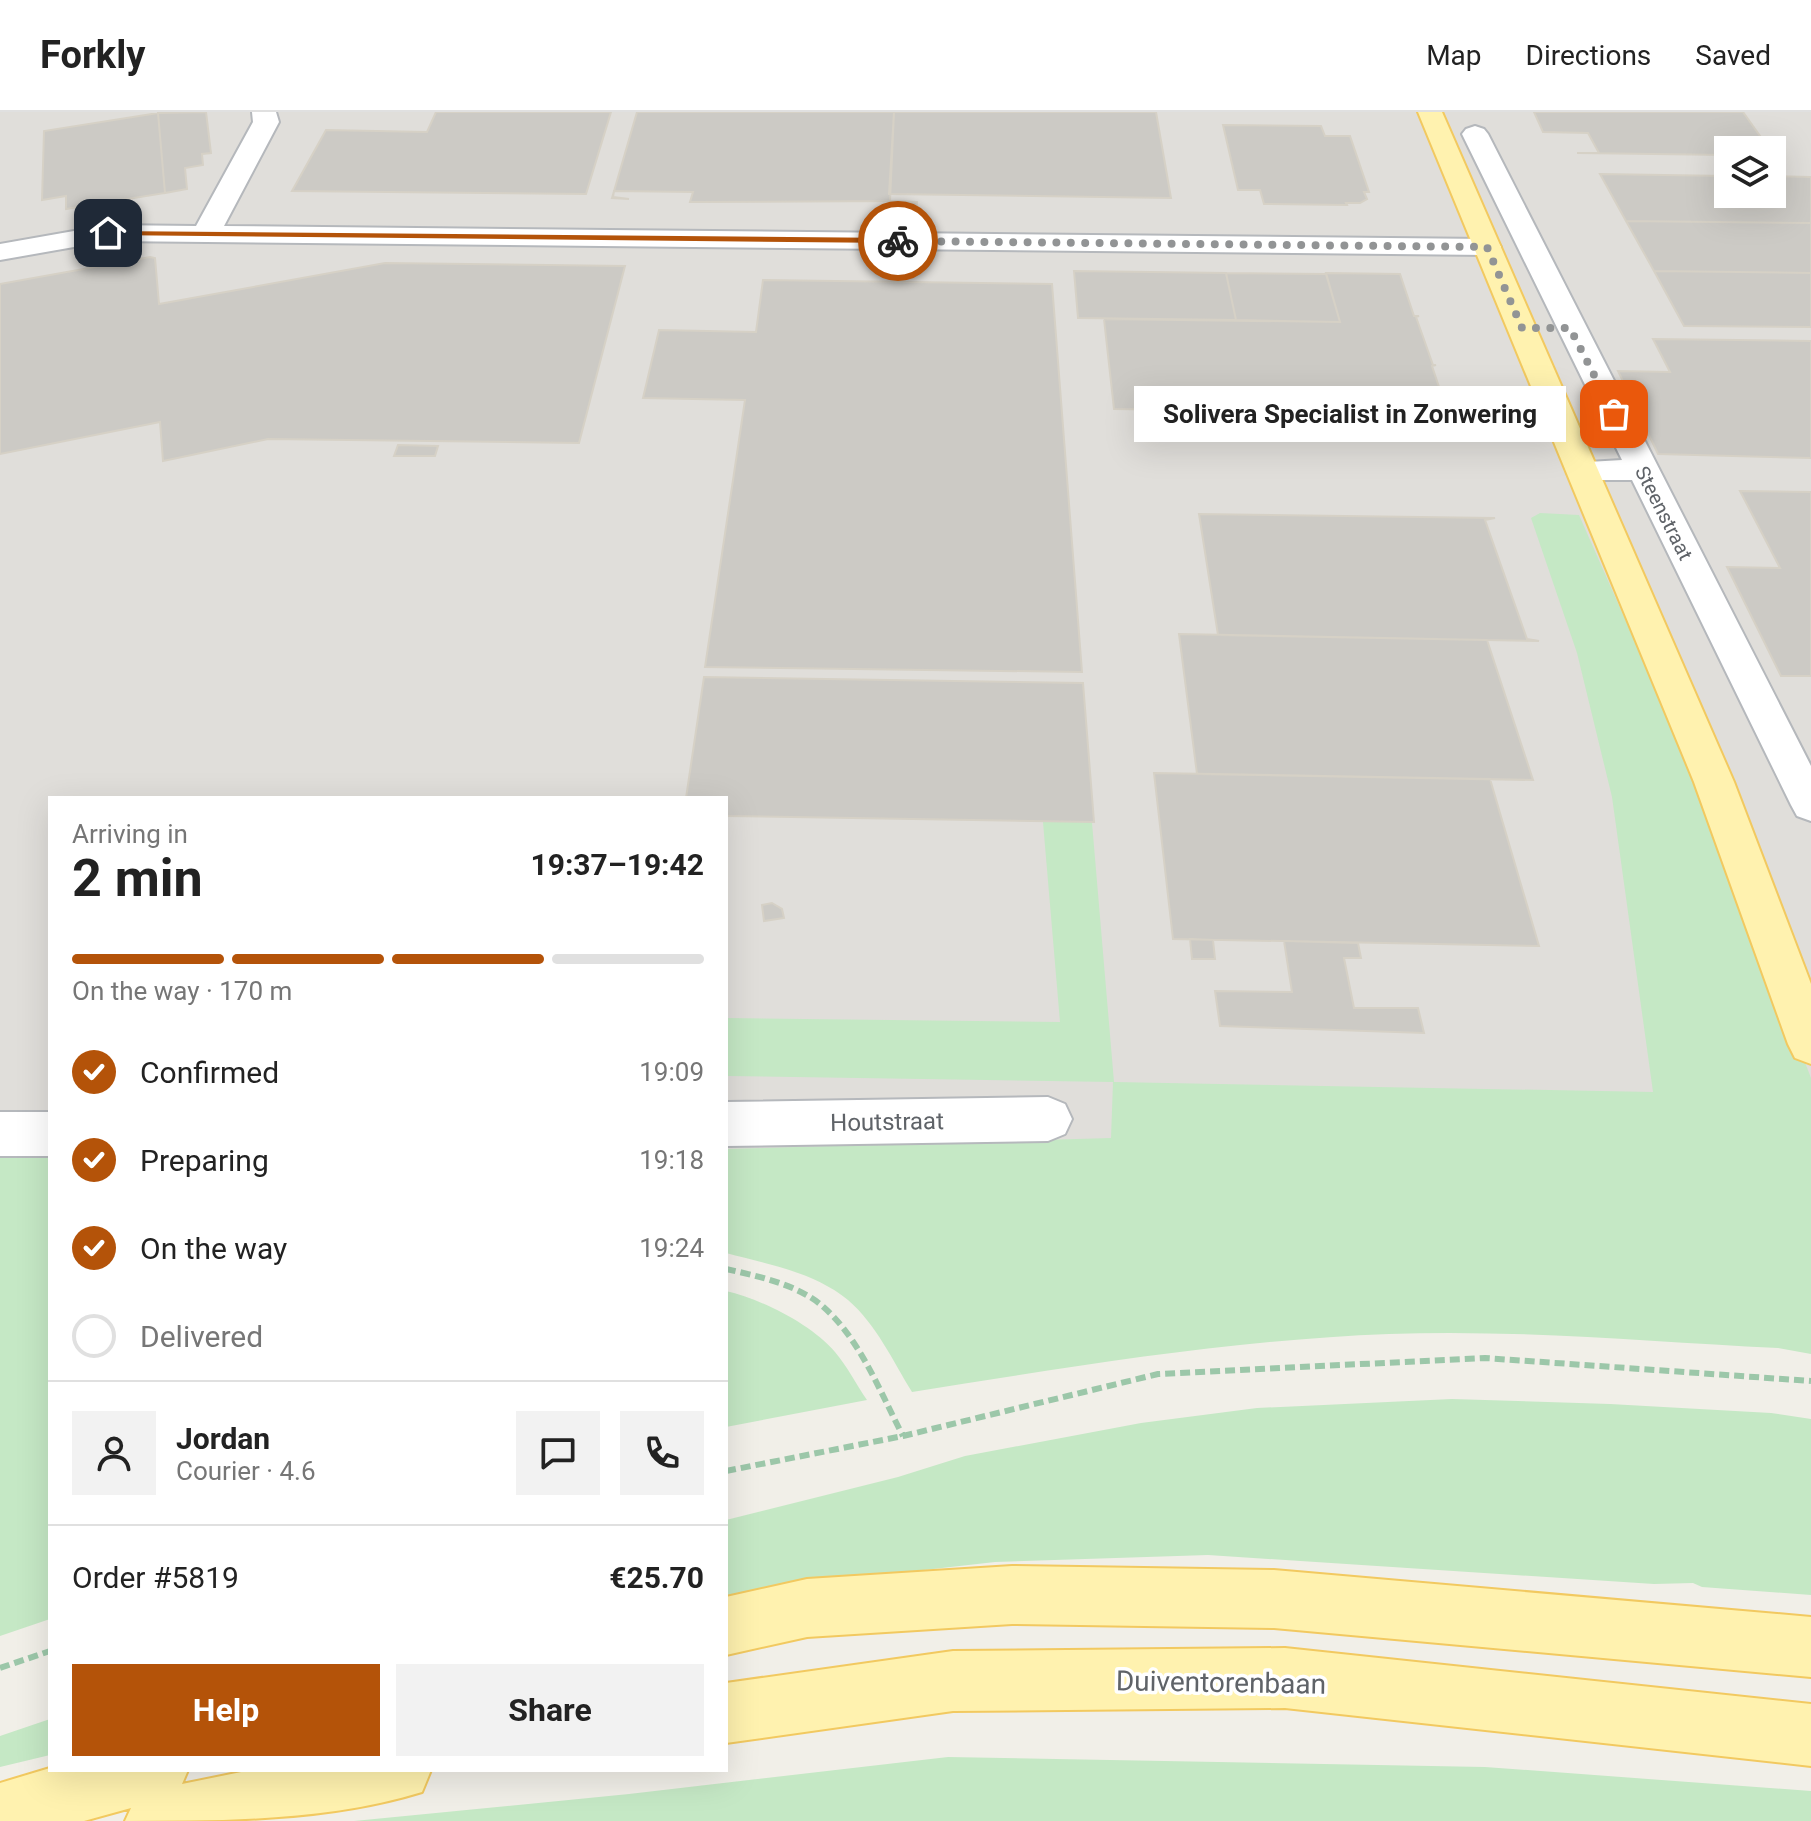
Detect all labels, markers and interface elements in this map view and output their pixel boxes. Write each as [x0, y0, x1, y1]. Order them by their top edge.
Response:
text: Forkly [40, 33, 145, 77]
text: Map [1426, 39, 1482, 72]
text: Directions [1526, 39, 1651, 72]
text: Saved [1695, 39, 1771, 72]
map controls [1714, 136, 1786, 208]
button: layers [1714, 136, 1786, 208]
pin [74, 199, 142, 267]
courier [858, 201, 938, 281]
icon: home [86, 211, 130, 255]
icon: bike [876, 219, 920, 263]
pin [1580, 380, 1648, 448]
callout: Solivera Specialist in Zonwering [1134, 386, 1566, 442]
icon: bag [1592, 392, 1636, 436]
text: Solivera Specialist in Zonwering [1163, 399, 1537, 429]
street label: Steenstraat [1630, 462, 1698, 564]
text: Arriving in [72, 819, 188, 849]
text: 19:37–19:42 [530, 847, 704, 882]
text: 2 min [72, 848, 203, 909]
text: On the way · 170 m [72, 976, 292, 1006]
icon: check [72, 1050, 116, 1094]
text: Confirmed [140, 1055, 279, 1090]
text: 19:09 [639, 1057, 704, 1087]
street label: Houtstraat [830, 1107, 944, 1137]
icon: check [72, 1138, 116, 1182]
text: Preparing [140, 1143, 269, 1178]
text: 19:18 [639, 1145, 704, 1175]
icon: check [72, 1226, 116, 1270]
text: On the way [140, 1231, 287, 1266]
text: 19:24 [639, 1233, 704, 1263]
text: Delivered [140, 1319, 263, 1354]
button: person [72, 1411, 156, 1495]
button: chat [516, 1411, 600, 1495]
button: phone [620, 1411, 704, 1495]
text: Jordan [176, 1421, 270, 1456]
text: Courier · 4.6 [176, 1456, 316, 1486]
text: Order #5819 [72, 1560, 239, 1595]
text: €25.70 [609, 1560, 704, 1595]
button: Help [72, 1664, 380, 1756]
button: Share [396, 1664, 704, 1756]
street label: Duiventorenbaan [1116, 1664, 1326, 1701]

